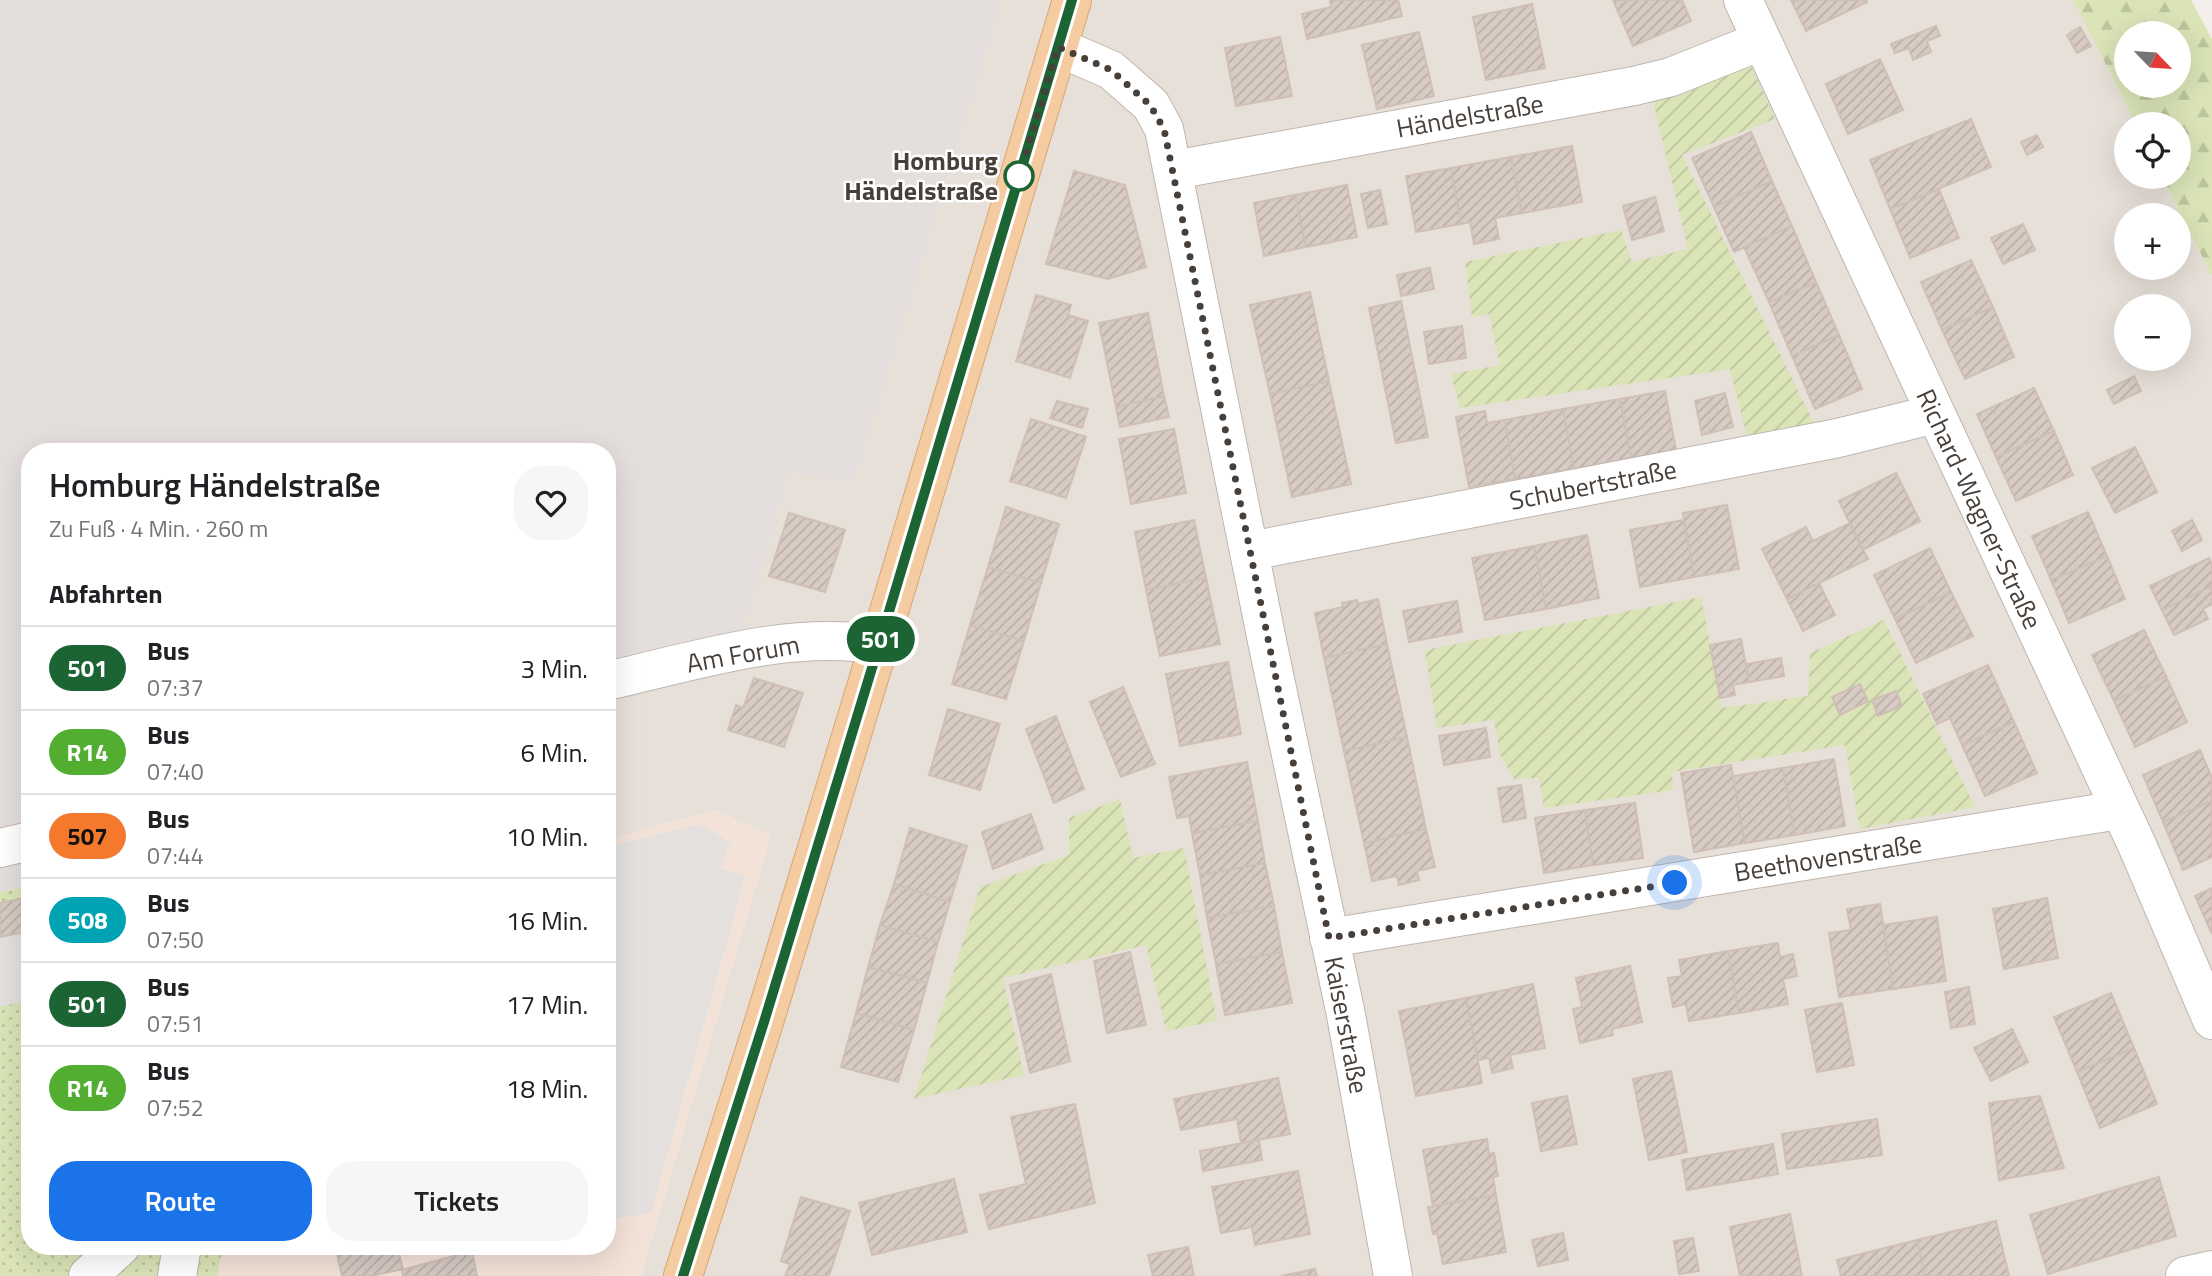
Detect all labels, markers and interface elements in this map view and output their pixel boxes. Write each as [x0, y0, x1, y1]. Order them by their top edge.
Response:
north arrow [2114, 21, 2191, 98]
map controls [2114, 21, 2191, 371]
street label: Händelstraße [1393, 83, 1547, 148]
button: locate [2114, 112, 2191, 189]
place label: Homburg Händelstraße [844, 141, 998, 210]
marker: Homburg Händelstraße [1004, 161, 1034, 191]
button: + [2114, 203, 2191, 280]
button: − [2114, 294, 2191, 371]
street label: Richard-Wagner-Straße [1907, 382, 2052, 635]
street label: Schubertstraße [1506, 449, 1680, 520]
text: Homburg Händelstraße [49, 460, 381, 510]
button: heart [514, 466, 588, 540]
text: Zu Fuß · 4 Min. · 260 m [49, 511, 268, 546]
text: Abfahrten [49, 574, 163, 613]
line badge: 501 [841, 616, 921, 662]
text: 501 [861, 621, 901, 657]
street label: Am Forum [683, 624, 803, 683]
text: Bus [147, 631, 189, 670]
text: 3 Min. [521, 649, 588, 688]
text: 501 [67, 650, 108, 686]
text: 07:37 [147, 670, 204, 705]
text: Bus [147, 715, 189, 754]
text: 6 Min. [521, 733, 588, 772]
text: R14 [67, 734, 108, 770]
text: 07:40 [147, 754, 204, 789]
text: Bus [147, 799, 189, 838]
text: 10 Min. [506, 817, 588, 856]
text: 507 [67, 818, 108, 854]
street label: Beethovenstraße [1731, 823, 1925, 892]
text: 07:44 [147, 838, 204, 873]
your location [1657, 865, 1692, 900]
text: Bus [147, 883, 189, 922]
text: 16 Min. [506, 901, 588, 940]
text: 508 [67, 902, 108, 938]
text: 07:50 [147, 922, 204, 957]
street label: Kaiserstraße [1314, 953, 1379, 1097]
text: Bus [147, 967, 189, 1006]
text: 17 Min. [506, 985, 588, 1024]
text: 501 [67, 986, 108, 1022]
text: 07:51 [147, 1006, 204, 1041]
text: Bus [147, 1051, 189, 1090]
text: 18 Min. [506, 1069, 588, 1108]
text: R14 [67, 1070, 108, 1106]
text: 07:52 [147, 1090, 204, 1125]
button: Route [49, 1161, 312, 1241]
button: Tickets [326, 1161, 588, 1241]

